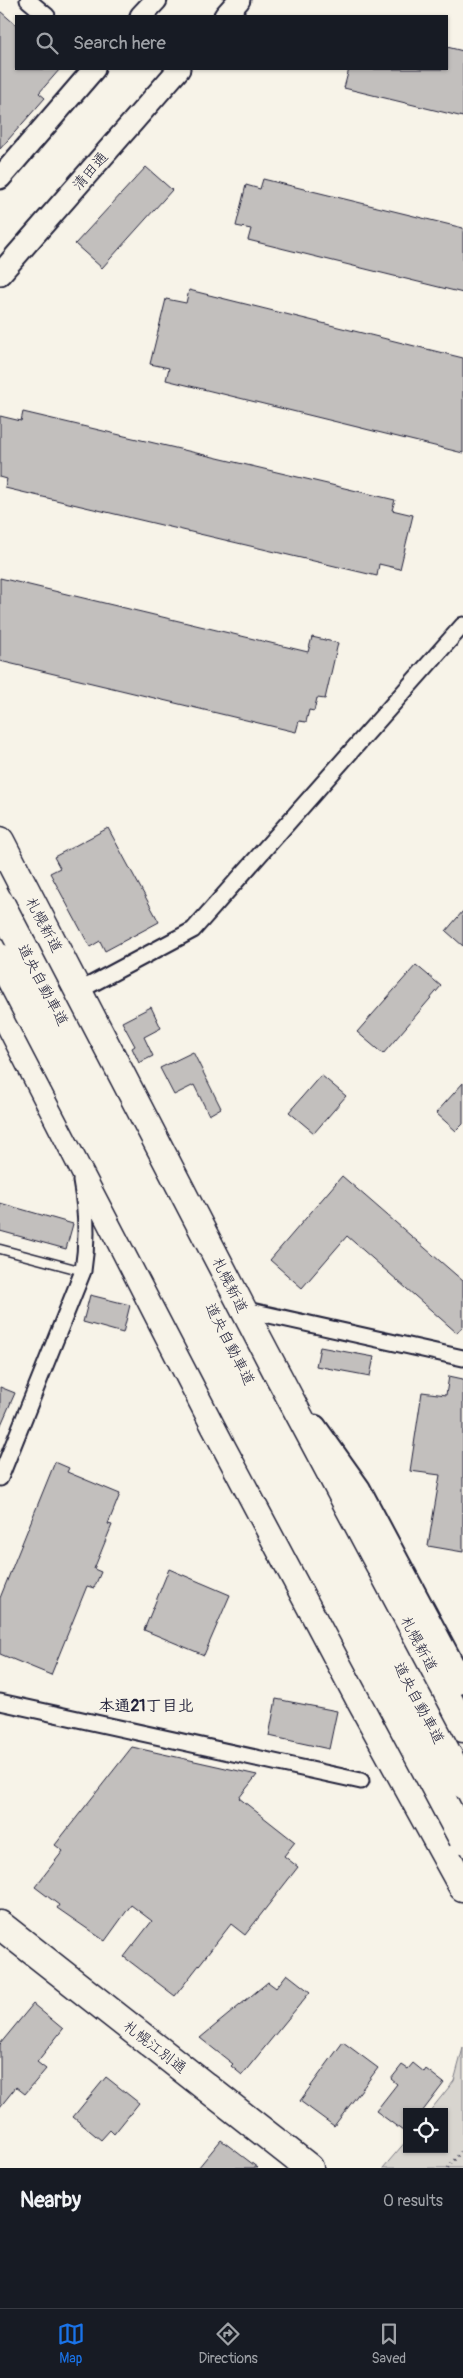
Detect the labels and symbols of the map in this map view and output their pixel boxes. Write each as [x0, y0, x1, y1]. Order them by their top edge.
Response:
street label: 清田通 [68, 148, 112, 195]
street label: 札幌新道 [21, 894, 66, 956]
street label: 道央自動車道 [13, 941, 72, 1029]
street label: 札幌新道 [207, 1254, 252, 1316]
street label: 道央自動車道 [201, 1300, 258, 1389]
street label: 札幌新道 [396, 1613, 441, 1675]
street label: 道央自動車道 [389, 1659, 448, 1747]
district label: 本通21丁目北 [98, 1696, 194, 1716]
street label: 札幌江別通 [119, 2017, 190, 2078]

